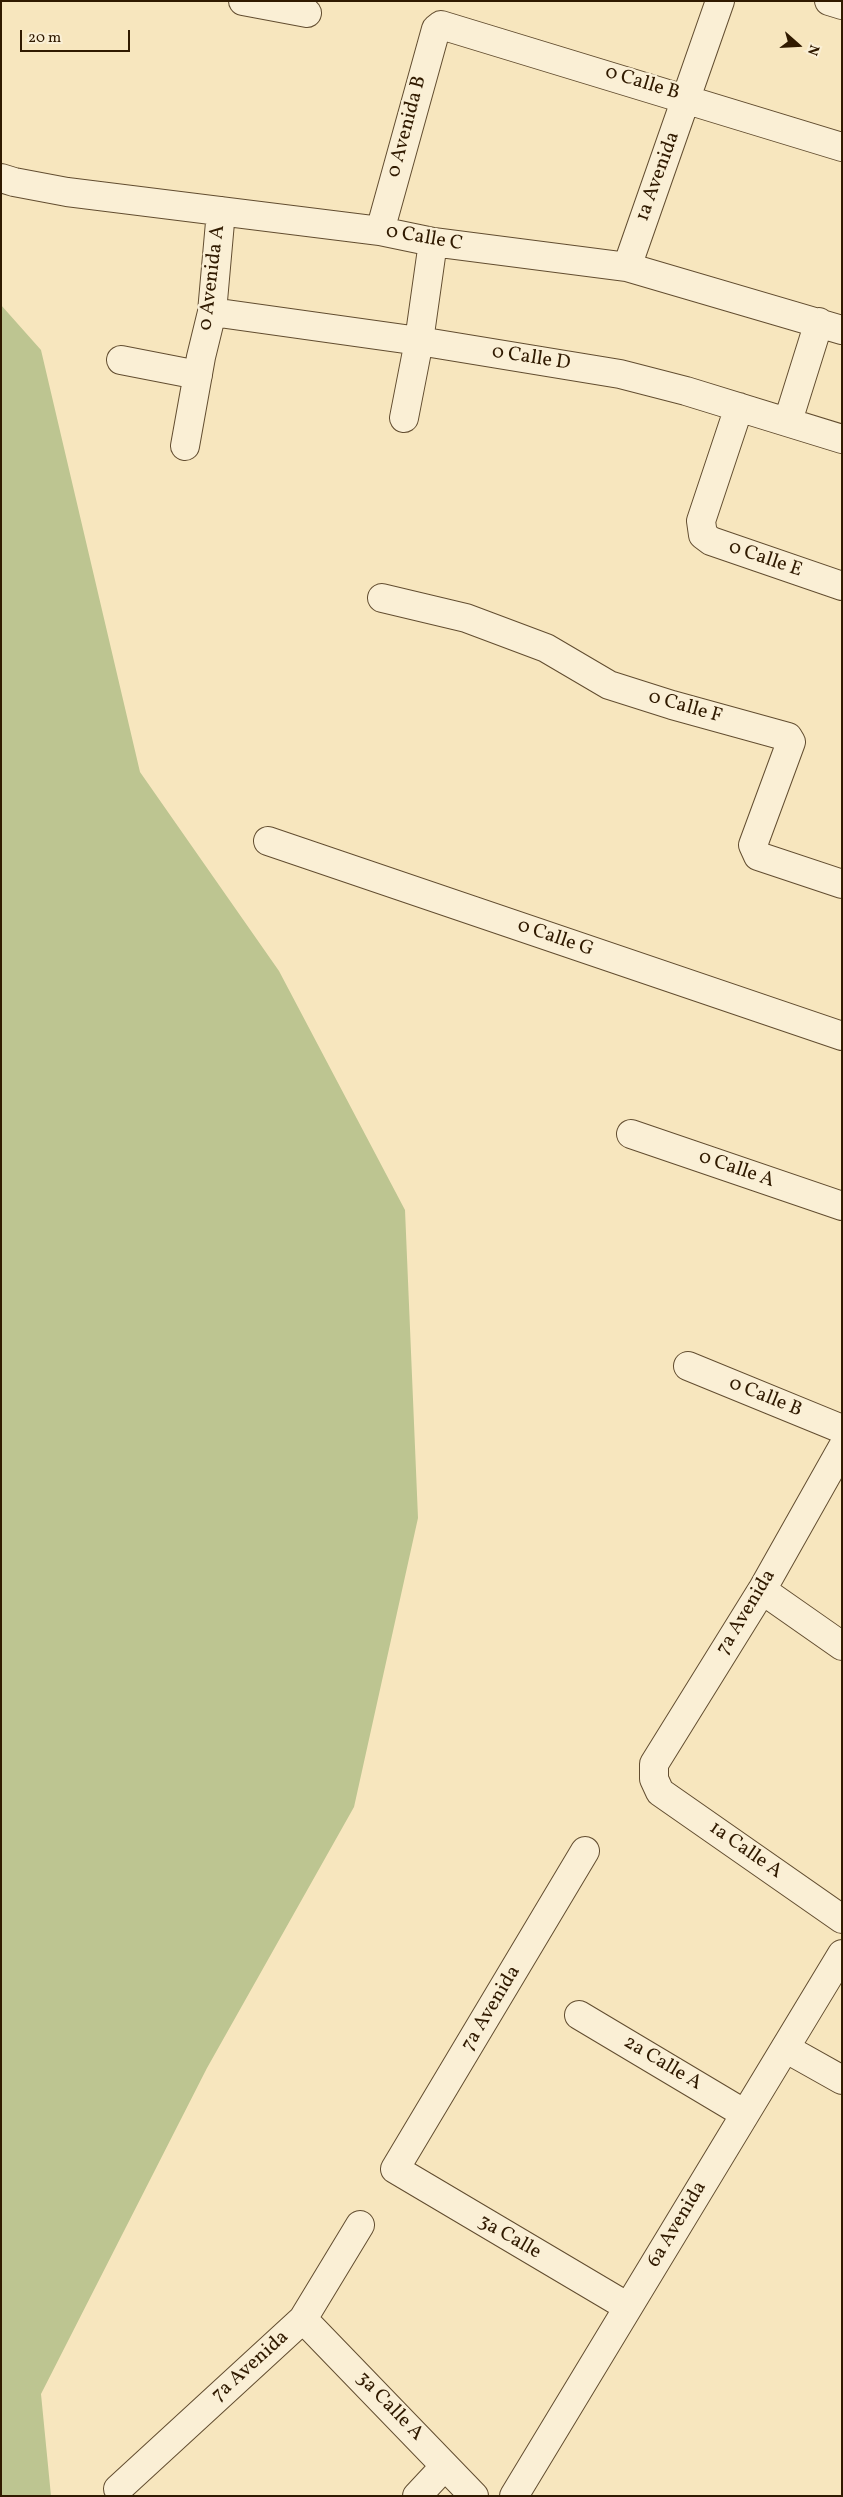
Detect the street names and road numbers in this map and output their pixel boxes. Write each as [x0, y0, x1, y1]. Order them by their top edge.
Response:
street label: 0 Calle B [602, 61, 682, 107]
street label: 0 Avenida B [383, 73, 433, 181]
street label: 1a Avenida [632, 129, 686, 225]
street label: 0 Calle C [384, 220, 464, 258]
street label: 0 Avenida A [195, 224, 231, 332]
street label: 0 Calle D [490, 341, 572, 377]
street label: 0 Calle E [725, 536, 805, 584]
street label: 0 Calle F [645, 686, 725, 730]
street label: 0 Calle G [514, 915, 596, 963]
street label: 0 Calle A [695, 1146, 777, 1194]
street label: 0 Calle B [725, 1372, 805, 1424]
street label: 7a Avenida [712, 1566, 782, 1660]
street label: 1a Calle A [704, 1817, 786, 1885]
street label: 7a Avenida [457, 1962, 527, 2056]
street label: 2a Calle A [618, 2031, 706, 2097]
street label: 6a Avenida [643, 2178, 713, 2272]
street label: 3a Calle [473, 2210, 545, 2266]
street label: 7a Avenida [207, 2326, 295, 2408]
street label: 3a Calle A [350, 2367, 428, 2447]

